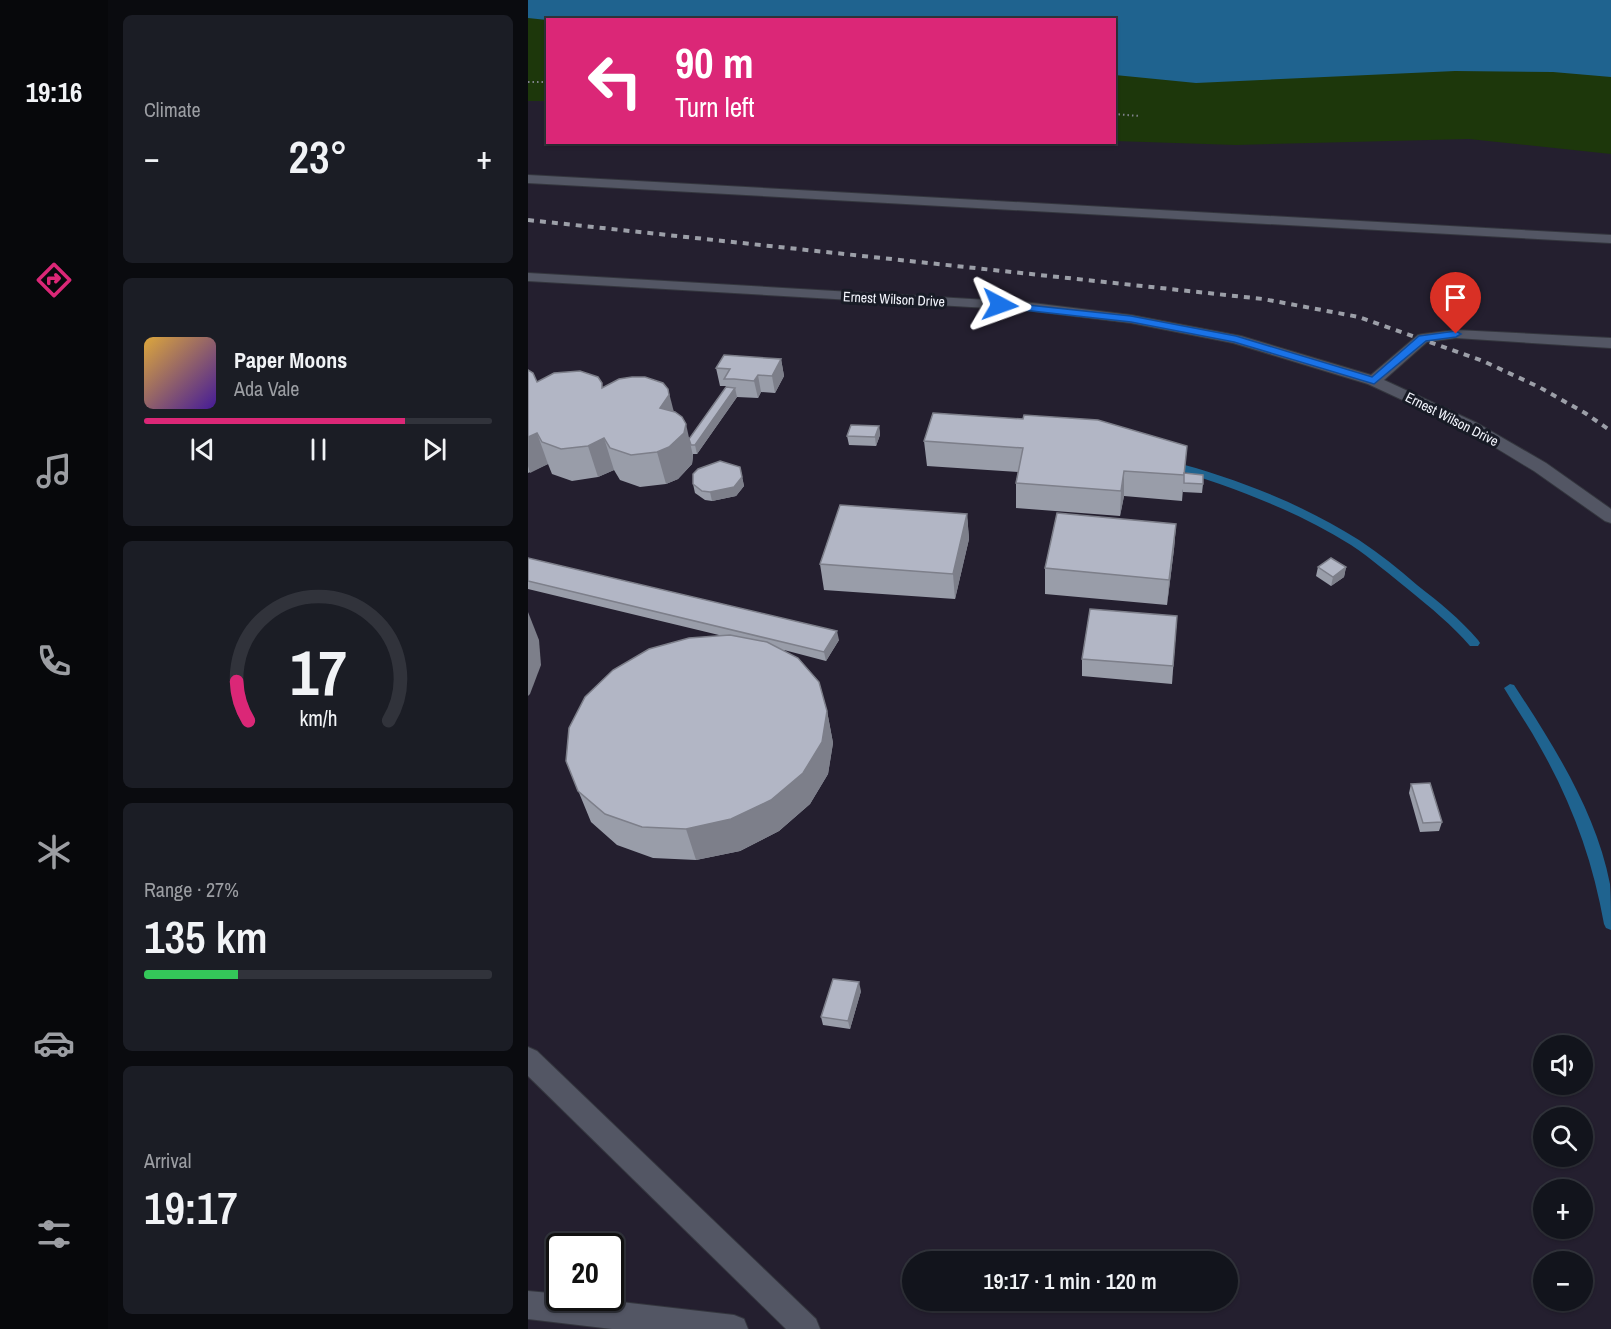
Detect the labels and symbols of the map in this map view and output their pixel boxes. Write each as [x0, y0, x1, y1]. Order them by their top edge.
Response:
pin [1430, 272, 1481, 334]
position arrow [968, 273, 1032, 337]
street label: Ernest Wilson Drive [843, 287, 945, 311]
street label: Ernest Wilson Drive [1402, 388, 1502, 450]
speed limit sign: 20 [546, 1233, 624, 1311]

